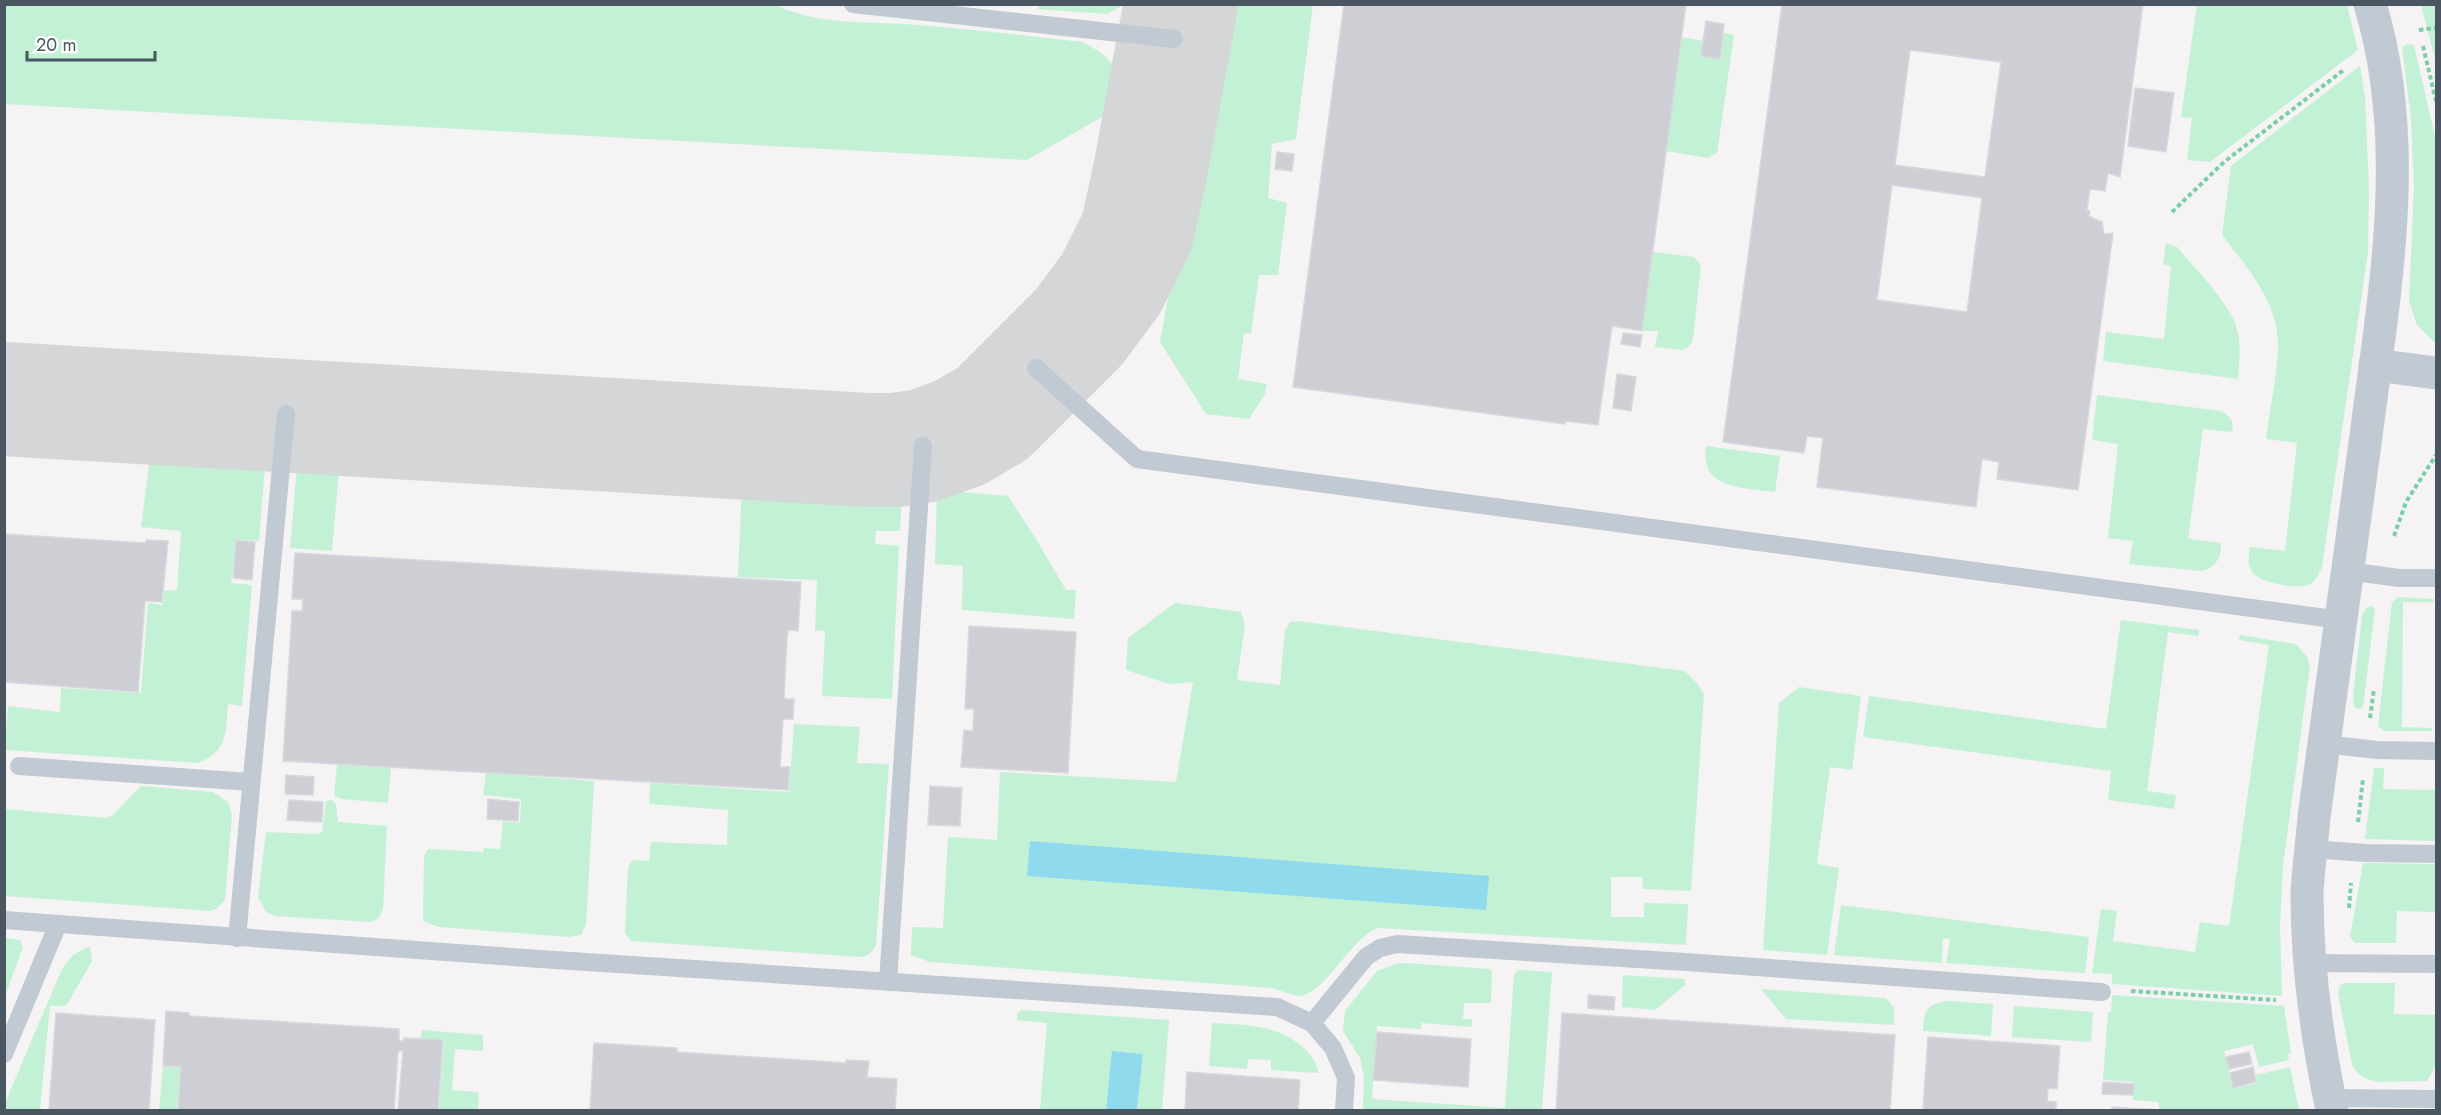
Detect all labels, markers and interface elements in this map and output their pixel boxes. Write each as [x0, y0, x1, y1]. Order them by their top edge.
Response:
scale bar [27, 24, 154, 62]
text: 20 m [36, 32, 76, 58]

